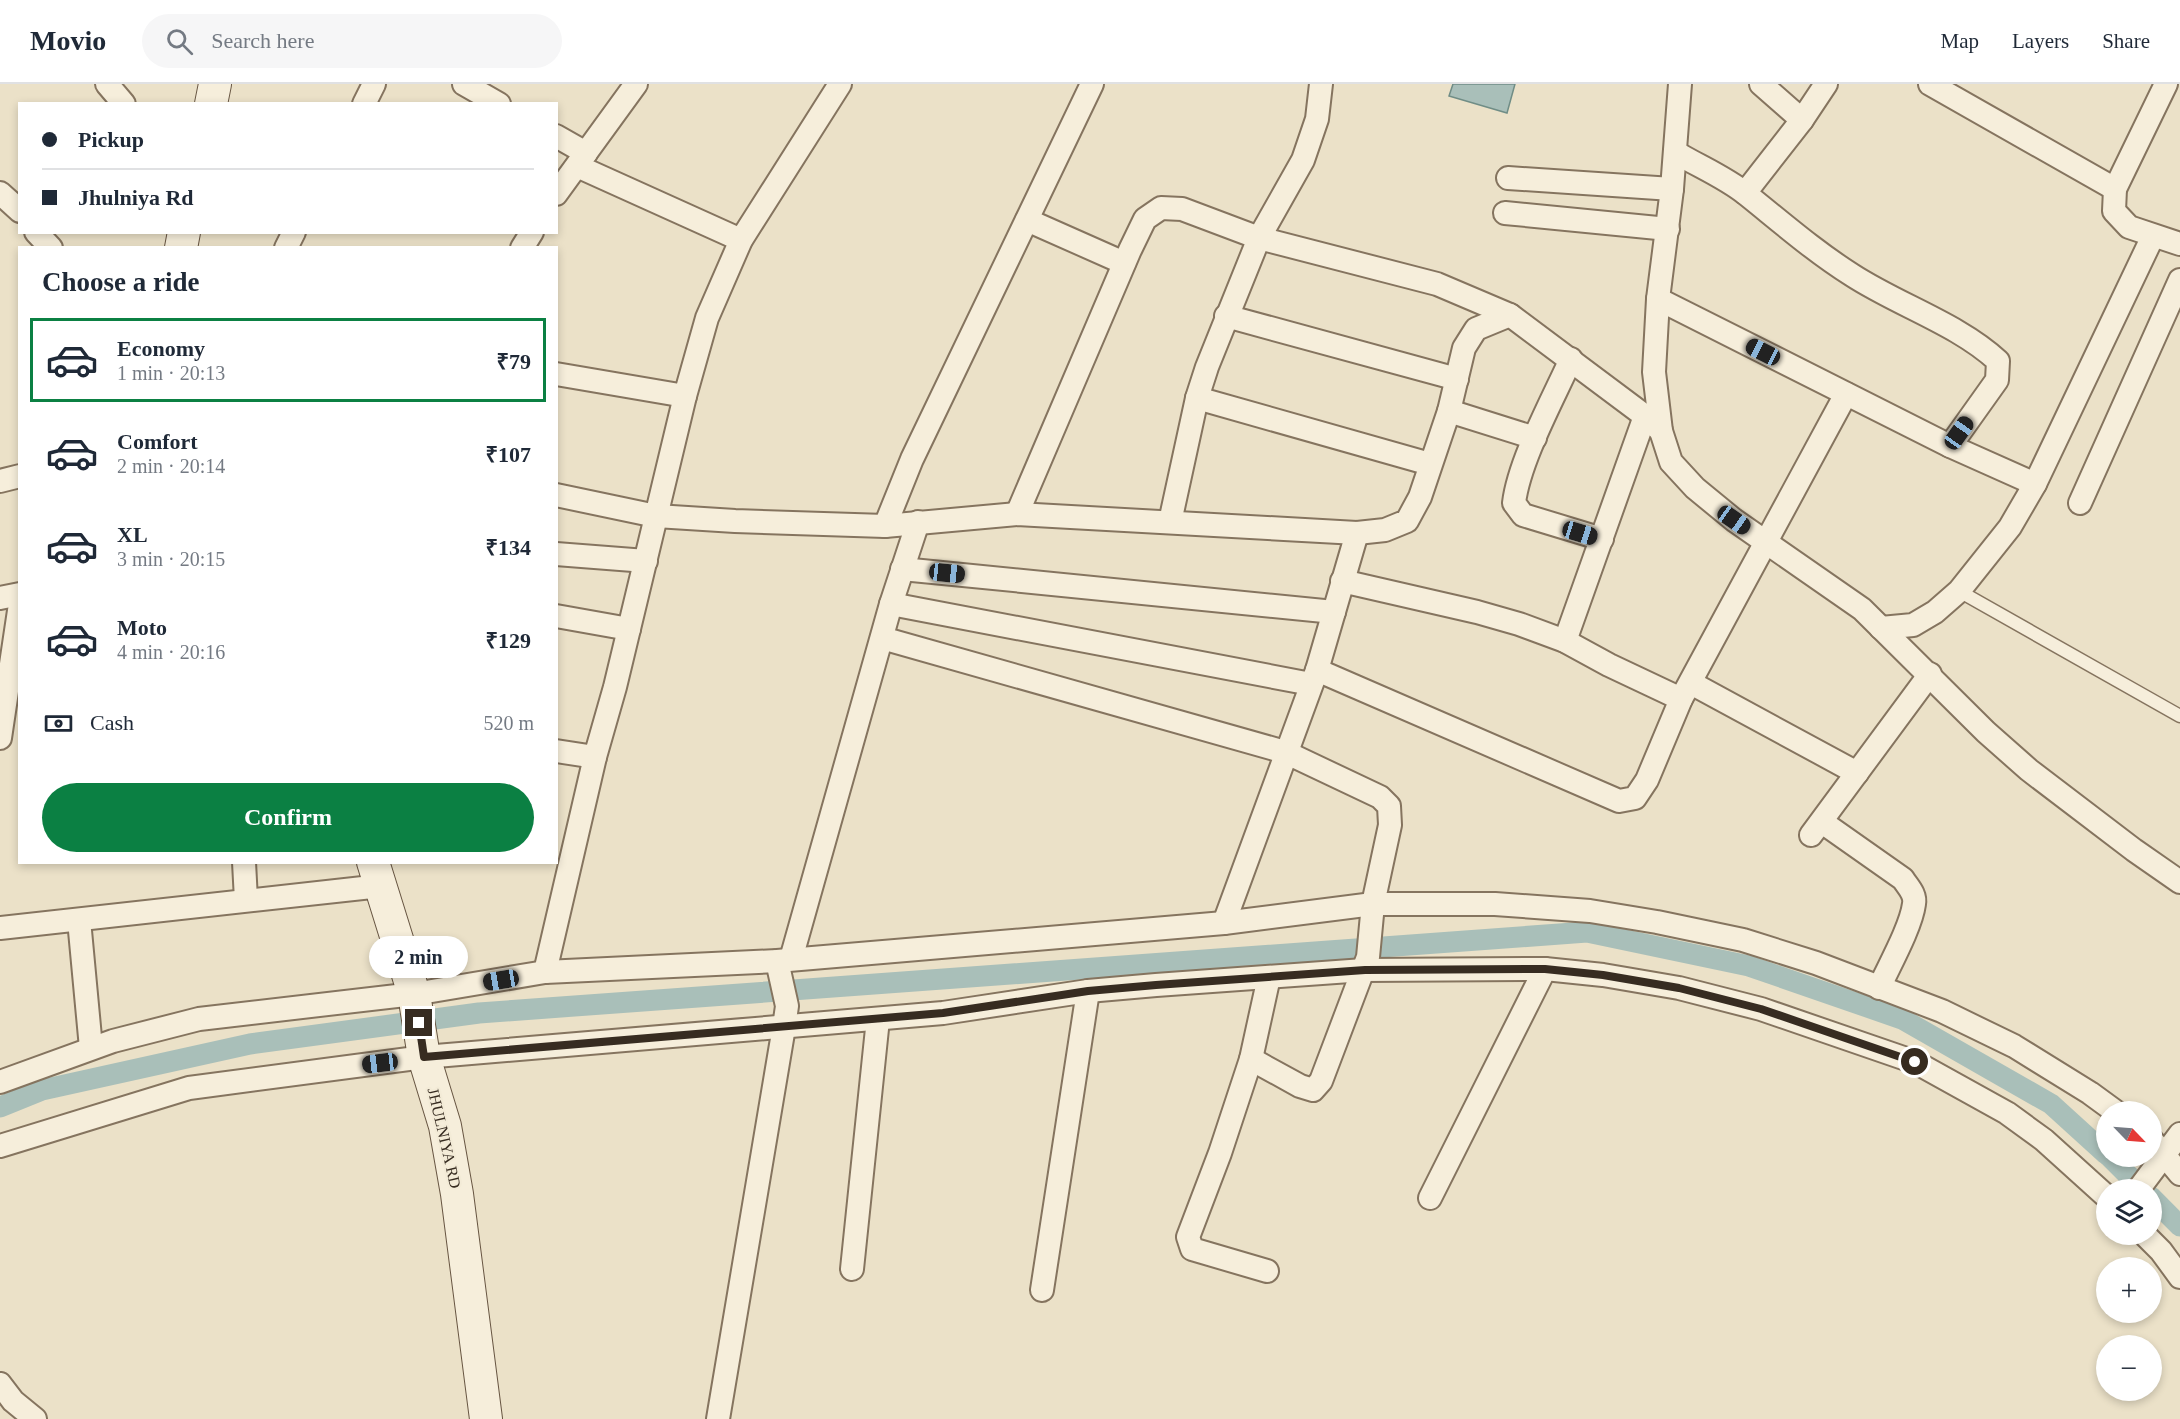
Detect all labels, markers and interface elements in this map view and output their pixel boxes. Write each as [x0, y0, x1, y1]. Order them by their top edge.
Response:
search box [142, 14, 562, 68]
text: Movio [30, 25, 106, 56]
icon: search [163, 25, 196, 58]
text: Search here [211, 28, 314, 53]
text: Map [1941, 29, 1979, 53]
text: Layers [2012, 29, 2069, 53]
text: Share [2102, 29, 2150, 53]
text: Pickup [78, 127, 144, 152]
text: Jhulniya Rd [78, 185, 194, 210]
text: Choose a ride [42, 267, 200, 297]
icon: car [45, 333, 99, 387]
text: Economy [117, 336, 205, 361]
car [1743, 336, 1783, 368]
text: ₹79 [496, 349, 531, 374]
text: 1 min · 20:13 [117, 362, 225, 384]
car [1941, 413, 1977, 453]
icon: car [45, 426, 99, 480]
text: Comfort [117, 429, 198, 454]
text: ₹107 [485, 442, 531, 467]
text: 2 min · 20:14 [117, 455, 225, 477]
car [1714, 502, 1754, 538]
icon: car [45, 519, 99, 573]
car [1560, 519, 1600, 547]
text: XL [117, 522, 148, 547]
text: ₹134 [485, 535, 531, 560]
text: 3 min · 20:15 [117, 548, 225, 570]
car [928, 562, 966, 584]
icon: car [45, 612, 99, 666]
text: Moto [117, 615, 167, 640]
text: ₹129 [485, 628, 531, 653]
text: 4 min · 20:16 [117, 641, 225, 663]
icon: cash [42, 707, 75, 740]
text: Cash [90, 710, 134, 735]
text: 520 m [483, 712, 534, 734]
button: Confirm [42, 783, 534, 852]
callout: 2 min [370, 936, 468, 978]
text: 2 min [394, 946, 443, 968]
car [482, 968, 520, 992]
route end [405, 1009, 432, 1036]
route start [1901, 1048, 1928, 1075]
car [361, 1052, 399, 1074]
street label: JHULNIYA RD [425, 1086, 464, 1190]
north arrow [2096, 1101, 2162, 1167]
map controls [2096, 1101, 2162, 1401]
button: layers [2096, 1179, 2162, 1245]
button: + [2096, 1257, 2162, 1323]
button: − [2096, 1335, 2162, 1401]

